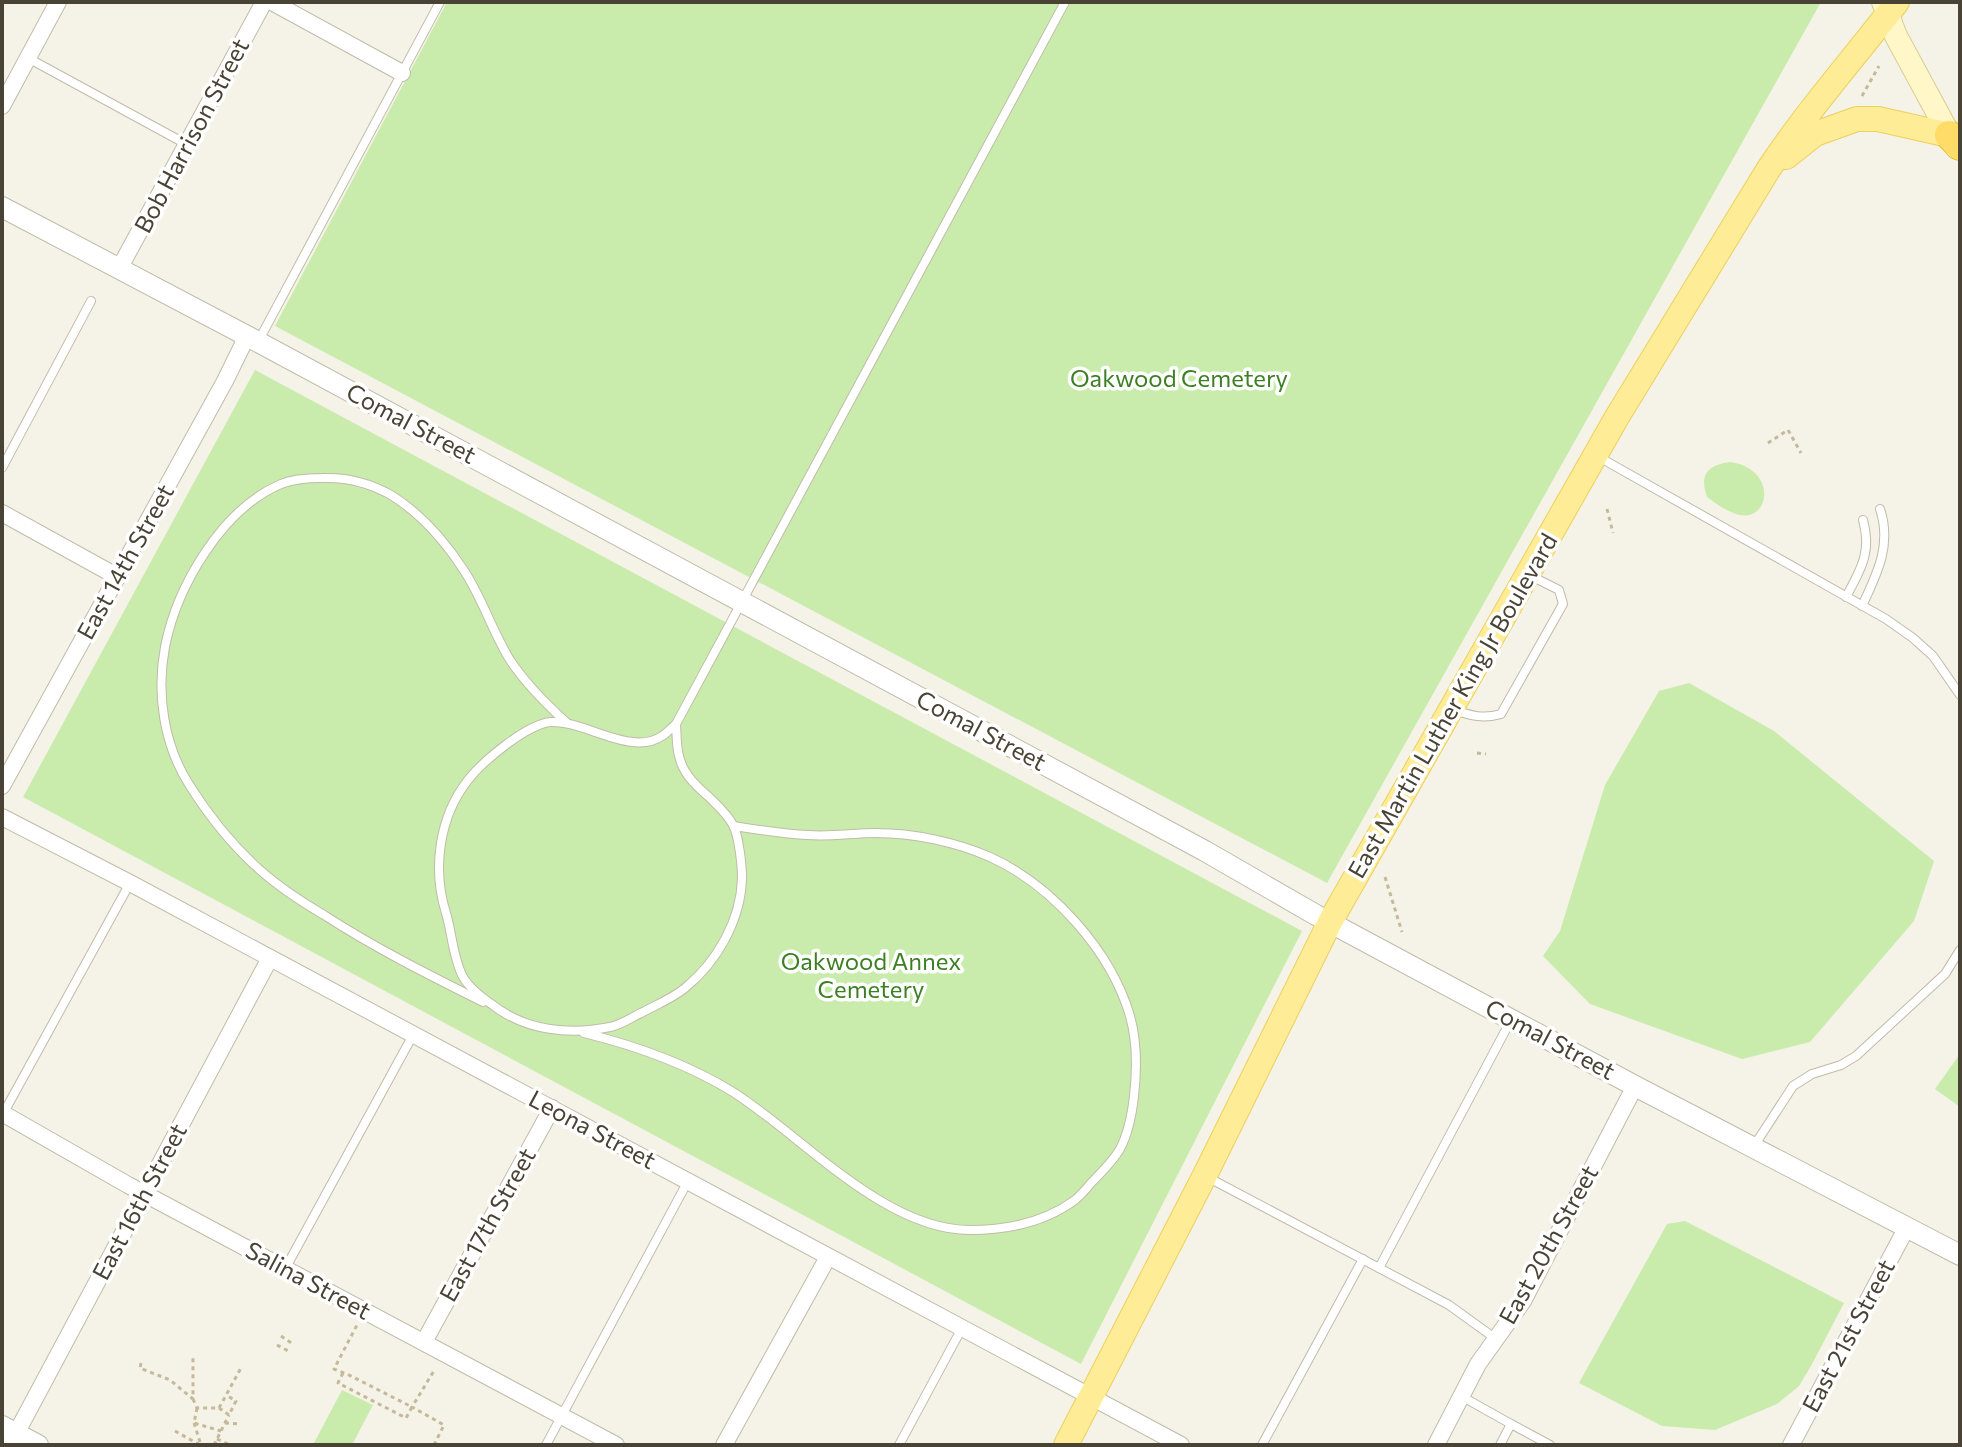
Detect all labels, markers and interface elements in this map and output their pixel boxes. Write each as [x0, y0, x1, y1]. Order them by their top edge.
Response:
street label: Bob Harrison Street [127, 33, 254, 237]
park label: Oakwood Cemetery [1070, 363, 1288, 392]
street label: Comal Street [342, 376, 482, 469]
street label: East 14th Street [70, 479, 179, 644]
street label: East Martin Luther King Jr Boulevard [1341, 528, 1563, 883]
street label: Comal Street [912, 683, 1052, 776]
park label: Oakwood Annex Cemetery [781, 946, 962, 1003]
street label: Comal Street [1481, 992, 1621, 1085]
street label: Leona Street [524, 1083, 661, 1174]
street label: East 16th Street [85, 1118, 192, 1284]
street label: East 17th Street [433, 1142, 541, 1306]
street label: East 20th Street [1492, 1160, 1603, 1329]
street label: Salina Street [241, 1235, 376, 1325]
street label: East 21st Street [1795, 1254, 1900, 1417]

